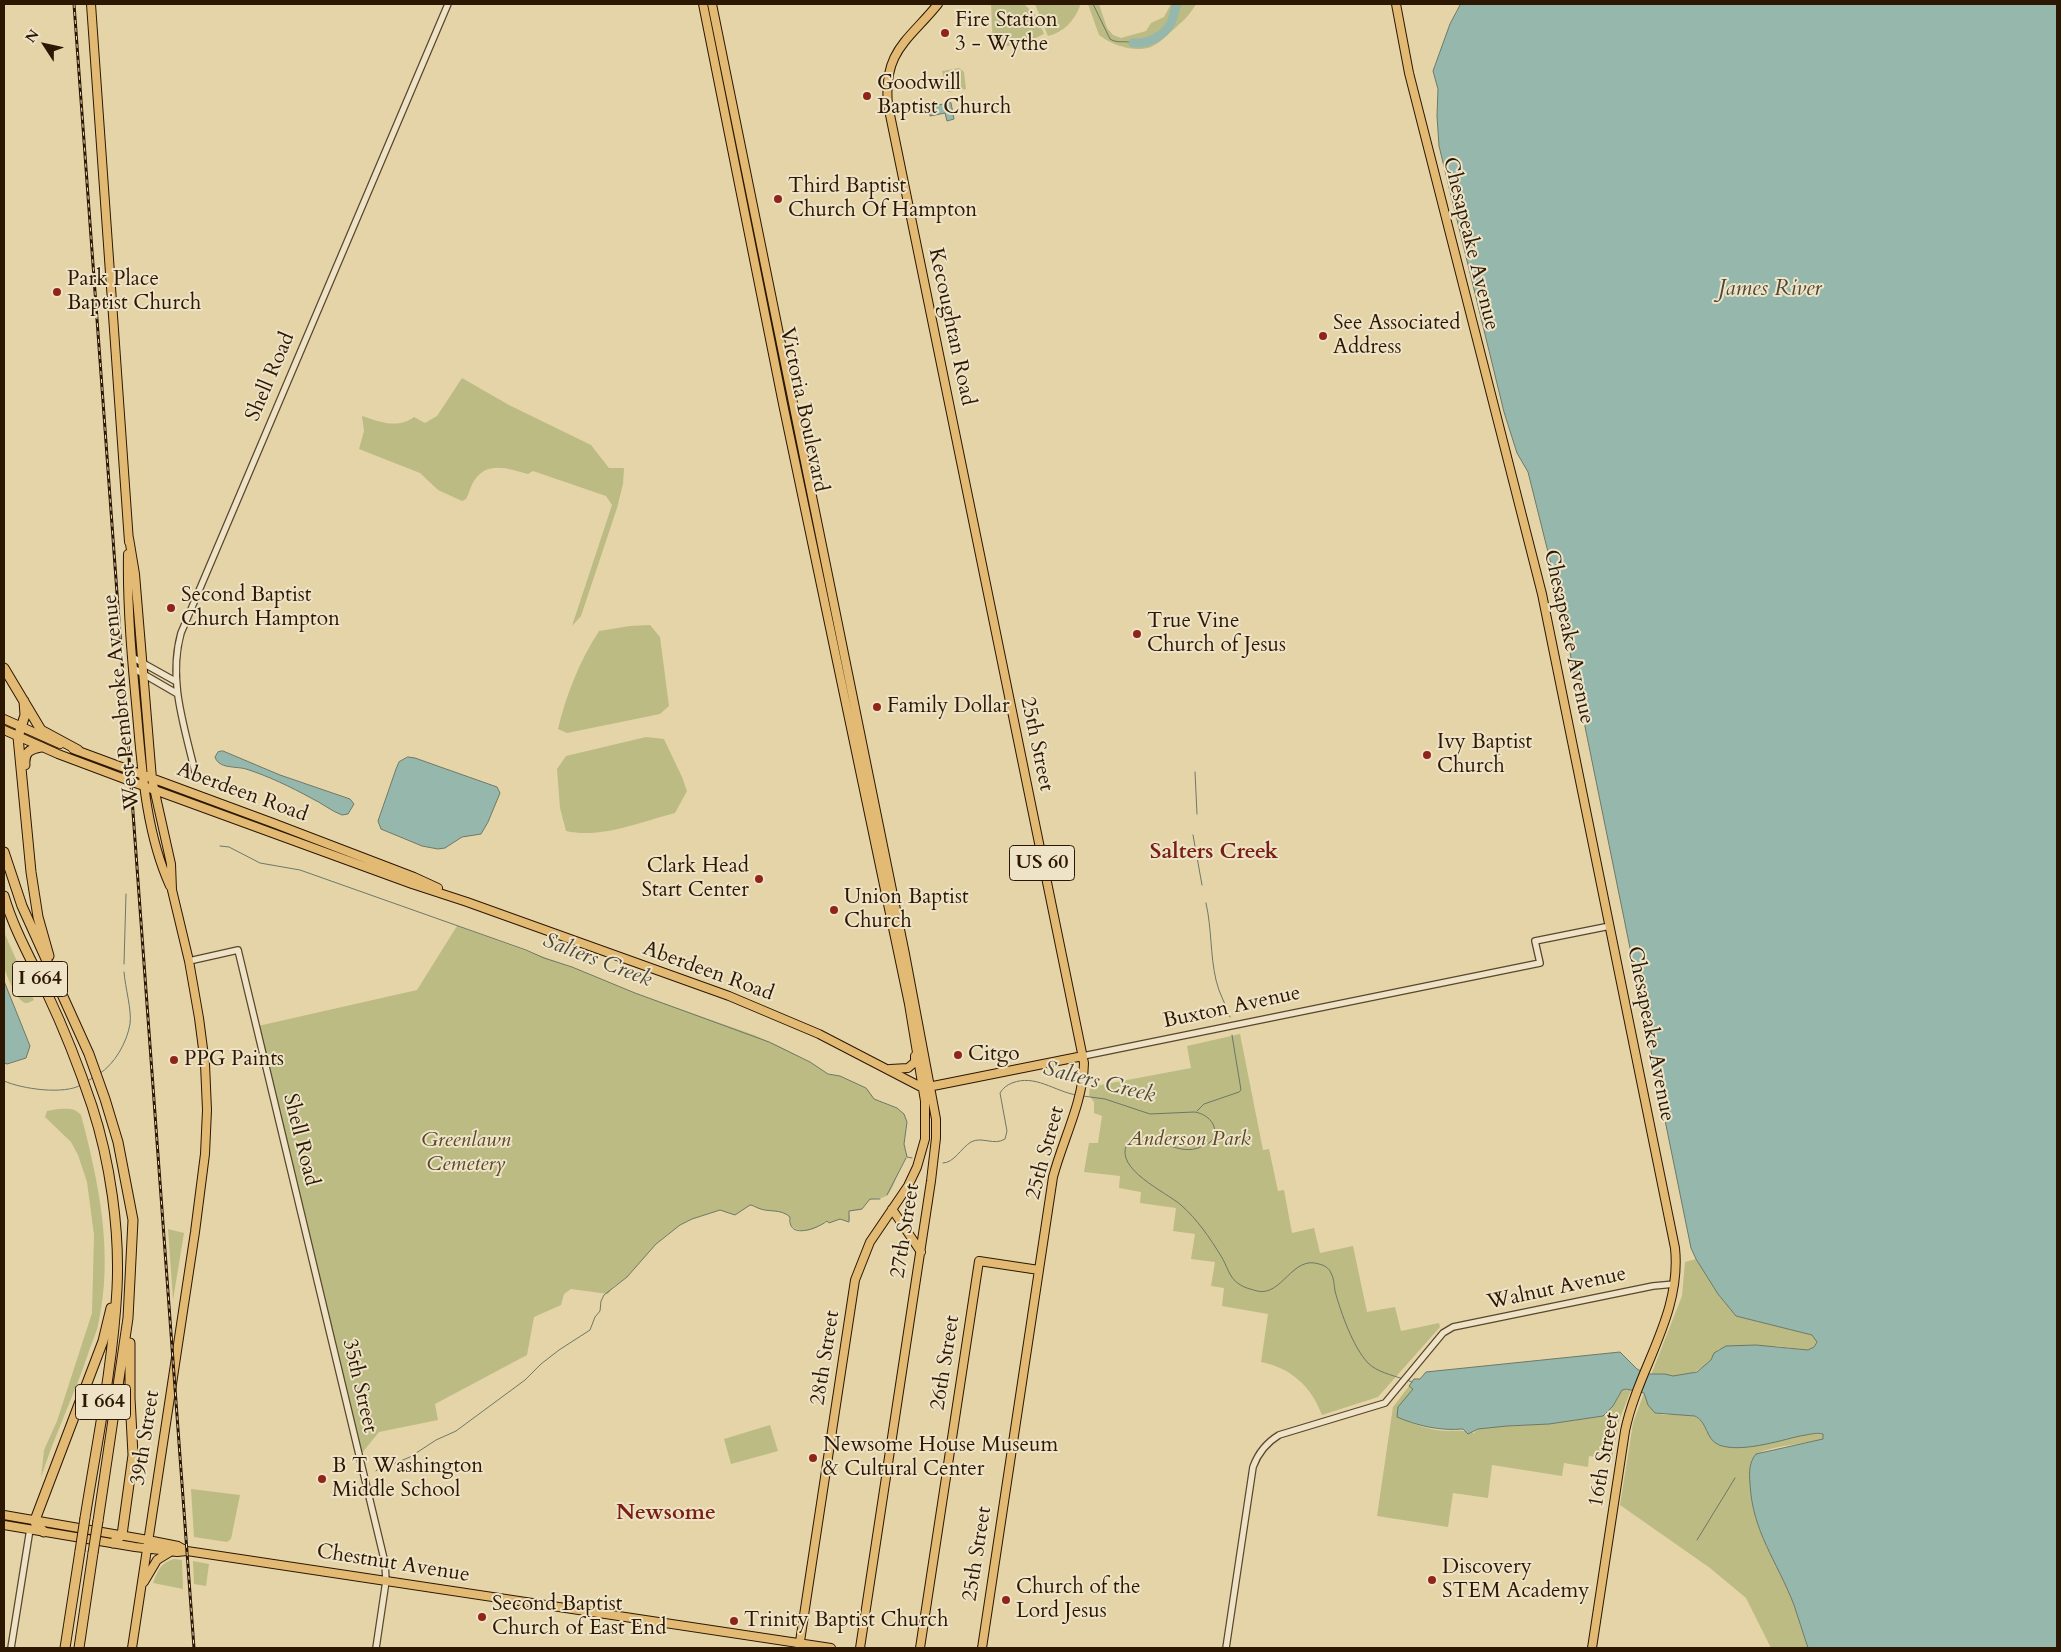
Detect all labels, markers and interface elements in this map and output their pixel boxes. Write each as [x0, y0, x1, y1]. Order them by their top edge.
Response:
place label: Fire Station 3 - Wythe [955, 8, 1058, 58]
north arrow [20, 20, 70, 70]
text: N [21, 26, 44, 47]
marker: Fire Station 3 - Wythe [939, 27, 951, 39]
place label: Goodwill Baptist Church [877, 71, 1011, 121]
marker: Goodwill Baptist Church [861, 90, 873, 102]
street label: Chesapeake Avenue [1436, 155, 1504, 333]
place label: Third Baptist Church Of Hampton [788, 174, 977, 224]
marker: Third Baptist Church Of Hampton [772, 193, 784, 205]
street label: Kecoughtan Road [922, 246, 980, 408]
place label: Park Place Baptist Church [67, 267, 201, 317]
water label: James River [1718, 277, 1822, 303]
marker: Park Place Baptist Church [51, 286, 63, 298]
place label: See Associated Address [1333, 311, 1460, 361]
street label: Victoria Boulevard [773, 325, 833, 495]
street label: Shell Road [241, 329, 301, 425]
marker: See Associated Address [1317, 330, 1329, 342]
street label: Chesapeake Avenue [1537, 548, 1599, 726]
place label: Second Baptist Church Hampton [181, 583, 340, 633]
street label: West Pembroke Avenue [98, 593, 146, 811]
marker: Second Baptist Church Hampton [165, 602, 177, 614]
place label: True Vine Church of Jesus [1147, 609, 1286, 659]
marker: True Vine Church of Jesus [1131, 628, 1143, 640]
place label: Family Dollar [887, 694, 1010, 720]
street label: 25th Street [1014, 695, 1058, 793]
marker: Family Dollar [871, 701, 883, 713]
place label: Ivy Baptist Church [1437, 730, 1532, 780]
marker: Ivy Baptist Church [1421, 749, 1433, 761]
street label: Aberdeen Road [173, 758, 311, 828]
district label: Salters Creek [1150, 840, 1278, 866]
road number: US 60 [1010, 846, 1074, 880]
place label: Clark Head Start Center [641, 854, 749, 904]
marker: Clark Head Start Center [753, 873, 765, 885]
place label: Union Baptist Church [844, 885, 969, 935]
marker: Union Baptist Church [828, 904, 840, 916]
water label: Salters Creek [539, 928, 655, 994]
street label: Aberdeen Road [639, 937, 777, 1007]
street label: Chesapeake Avenue [1621, 944, 1679, 1124]
road number: I 664 [12, 962, 68, 996]
street label: Buxton Avenue [1161, 981, 1303, 1035]
place label: Citgo [968, 1042, 1020, 1068]
place label: PPG Paints [184, 1047, 284, 1073]
marker: Citgo [952, 1049, 964, 1061]
marker: PPG Paints [168, 1054, 180, 1066]
water label: Salters Creek [1040, 1056, 1158, 1110]
street label: Shell Road [276, 1091, 324, 1189]
street label: 25th Street [1021, 1103, 1071, 1203]
park label: Anderson Park [1127, 1127, 1251, 1153]
park label: Greenlawn Cemetery [421, 1128, 511, 1178]
street label: 27th Street [886, 1182, 926, 1280]
street label: Walnut Avenue [1485, 1262, 1629, 1316]
street label: 28th Street [806, 1309, 846, 1407]
street label: 26th Street [926, 1314, 966, 1412]
street label: 35th Street [336, 1336, 382, 1436]
road number: I 664 [76, 1384, 130, 1420]
street label: 39th Street [126, 1389, 166, 1487]
street label: 16th Street [1584, 1411, 1626, 1509]
place label: Newsome House Museum & Cultural Center [823, 1433, 1058, 1483]
marker: Newsome House Museum & Cultural Center [807, 1452, 819, 1464]
place label: B T Washington Middle School [332, 1454, 483, 1504]
marker: B T Washington Middle School [316, 1473, 328, 1485]
district label: Newsome [616, 1501, 716, 1527]
street label: 25th Street [958, 1505, 998, 1603]
street label: Chestnut Avenue [315, 1539, 471, 1589]
place label: Discovery STEM Academy [1442, 1555, 1589, 1605]
marker: Discovery STEM Academy [1426, 1574, 1438, 1586]
place label: Church of the Lord Jesus [1016, 1575, 1141, 1625]
place label: Second Baptist Church of East End [492, 1592, 666, 1642]
marker: Church of the Lord Jesus [1000, 1594, 1012, 1606]
place label: Trinity Baptist Church [744, 1608, 948, 1634]
marker: Second Baptist Church of East End [476, 1611, 488, 1623]
marker: Trinity Baptist Church [728, 1615, 740, 1627]

